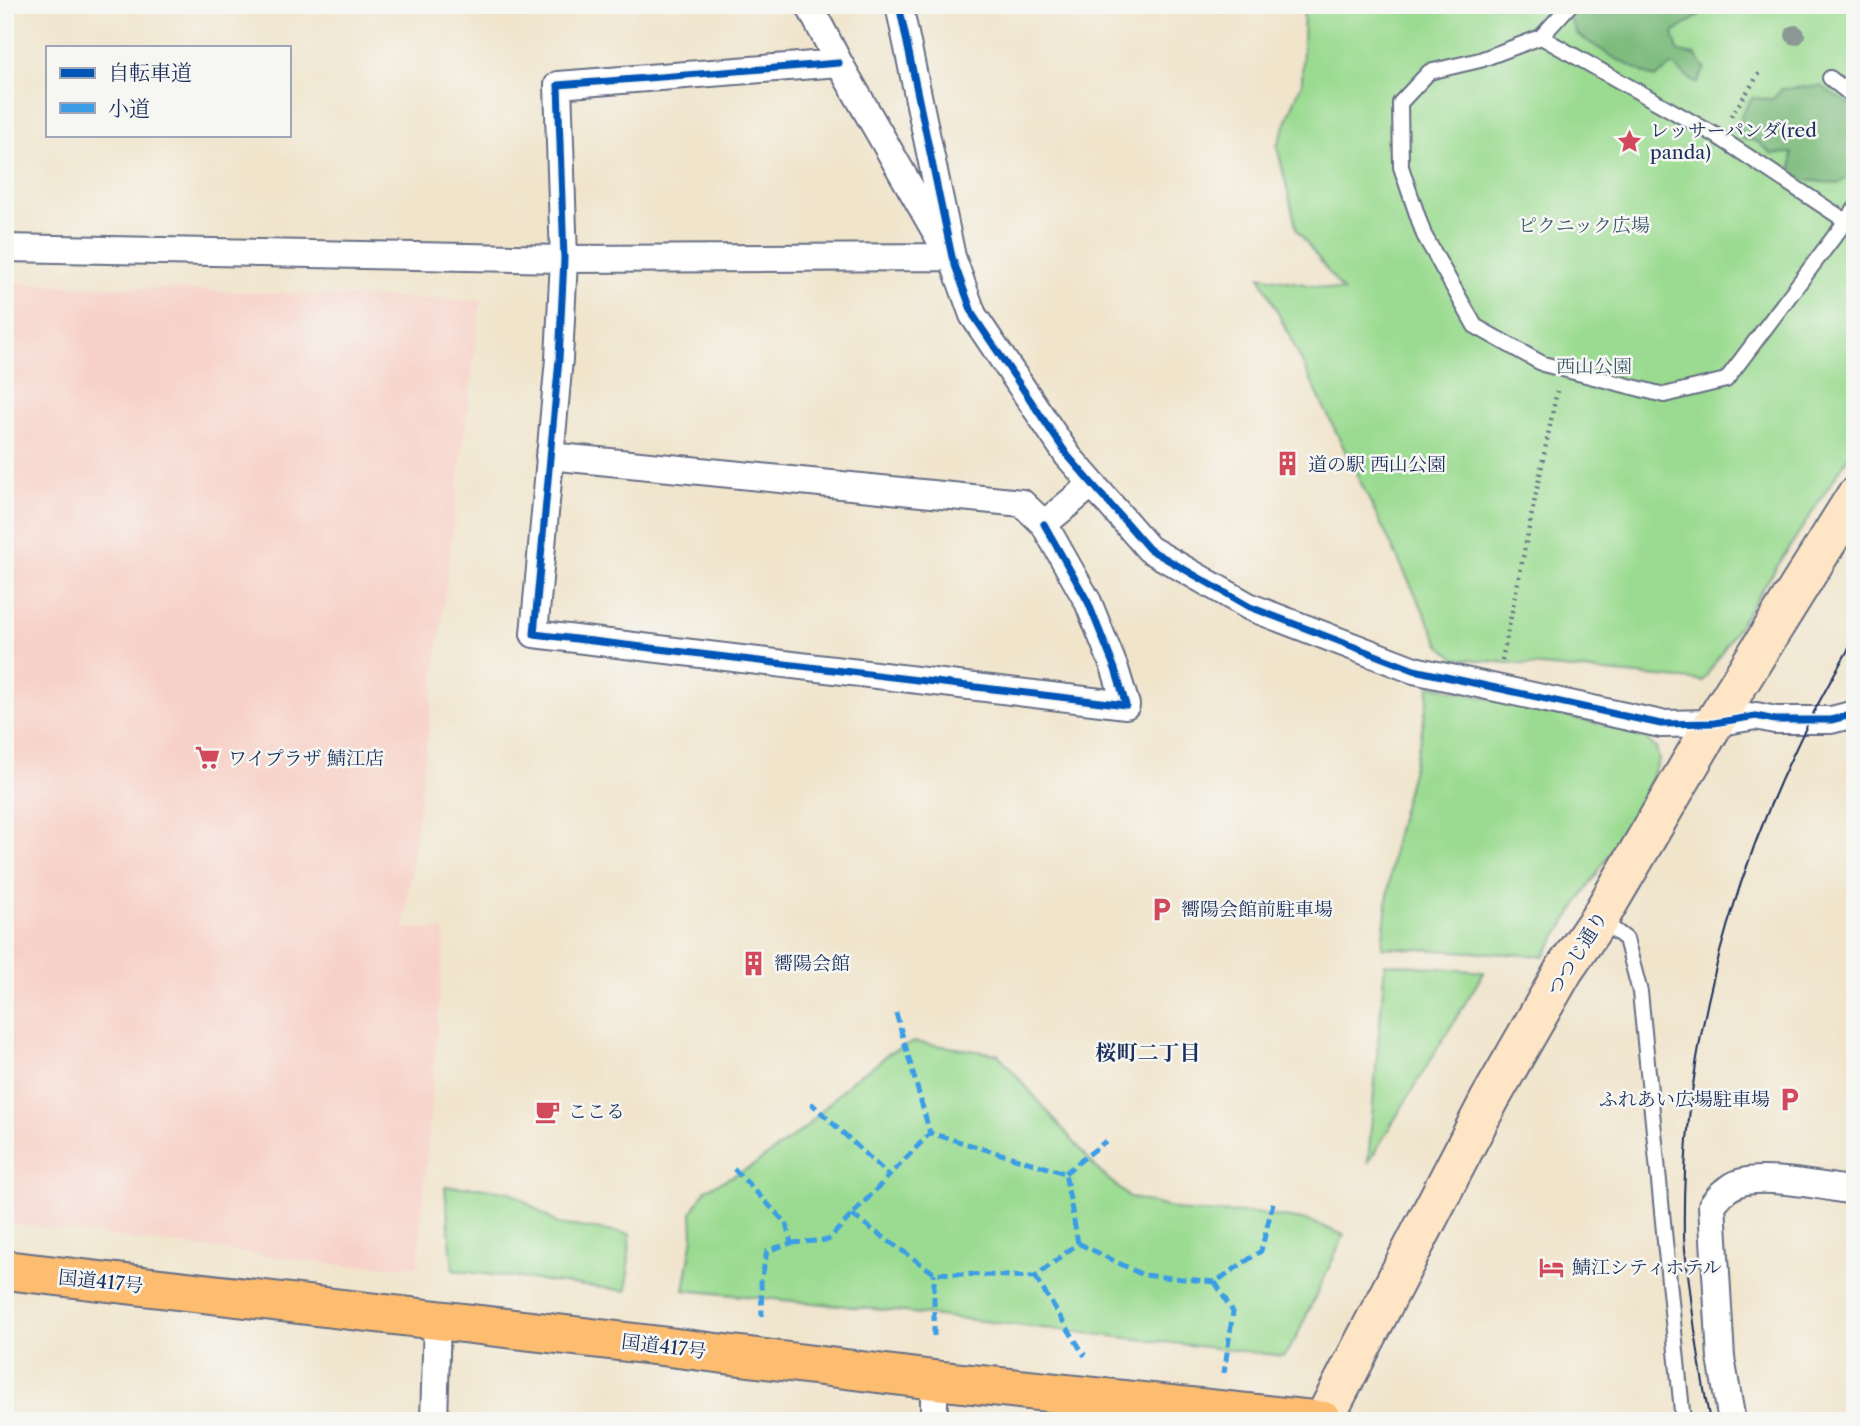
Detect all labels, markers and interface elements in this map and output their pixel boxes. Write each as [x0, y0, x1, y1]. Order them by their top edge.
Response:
legend [46, 46, 290, 136]
text: 自転車道 [108, 60, 192, 85]
text: 小道 [108, 96, 150, 121]
place label: レッサーパンダ(red panda) [1650, 119, 1817, 164]
place icon: レッサーパンダ(red panda) [1616, 127, 1644, 155]
park label: ピクニック広場 [1518, 214, 1650, 237]
park label: 西山公園 [1556, 355, 1632, 378]
building icon: 道の駅 西山公園 [1274, 450, 1302, 478]
place label: 道の駅 西山公園 [1308, 453, 1446, 476]
supermarket icon: ワイプラザ 鯖江店 [194, 744, 222, 772]
place label: ワイプラザ 鯖江店 [228, 747, 384, 770]
parking icon: 嚮陽会館前駐車場 [1147, 895, 1175, 923]
place label: 嚮陽会館前駐車場 [1181, 898, 1333, 921]
street label: つつじ通り [1542, 907, 1612, 1000]
building icon: 嚮陽会館 [740, 949, 768, 977]
place label: 嚮陽会館 [774, 952, 850, 975]
district label: 桜町二丁目 [1096, 1040, 1201, 1065]
parking icon: ふれあい広場駐車場 [1776, 1085, 1804, 1113]
place label: ふれあい広場駐車場 [1599, 1088, 1770, 1111]
cafe icon: ここる [534, 1097, 562, 1125]
place label: ここる [568, 1100, 625, 1123]
hotel icon: 鯖江シティホテル [1538, 1253, 1566, 1281]
place label: 鯖江シティホテル [1572, 1256, 1722, 1279]
street label: 国道417号 [57, 1266, 145, 1297]
street label: 国道417号 [620, 1330, 708, 1363]

